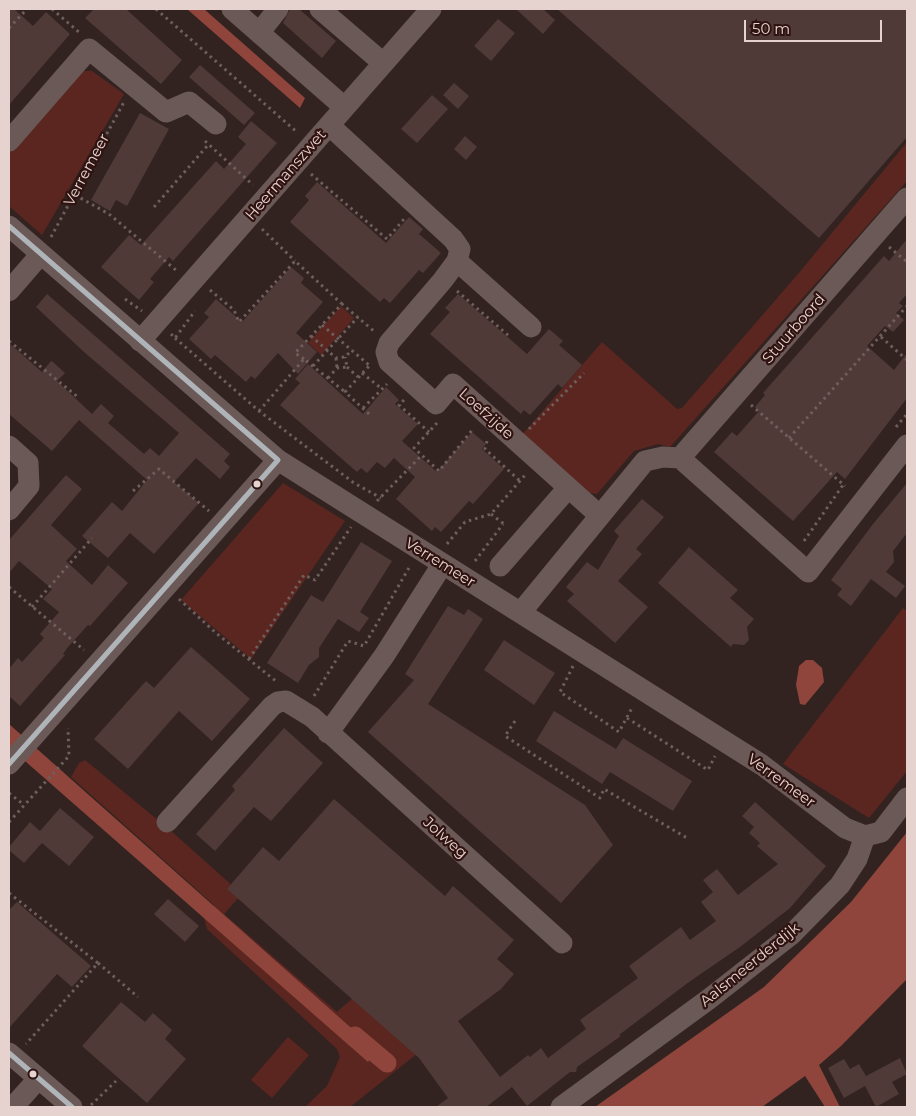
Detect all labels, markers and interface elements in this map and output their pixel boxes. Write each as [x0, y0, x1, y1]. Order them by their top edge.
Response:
scale bar [746, 10, 884, 42]
text: 50 m [752, 19, 790, 38]
street label: Heermanszwet [242, 126, 330, 224]
street label: Verremeer [60, 131, 114, 209]
street label: Stuurboord [759, 291, 829, 367]
street label: Loefzijde [455, 385, 517, 443]
unlabelled marker [252, 479, 262, 489]
street label: Verremeer [402, 534, 478, 592]
street label: Verremeer [744, 750, 818, 812]
street label: Jolweg [419, 813, 471, 863]
street label: Aalsmeerderdijk [696, 919, 804, 1011]
unlabelled marker [28, 1069, 38, 1079]

